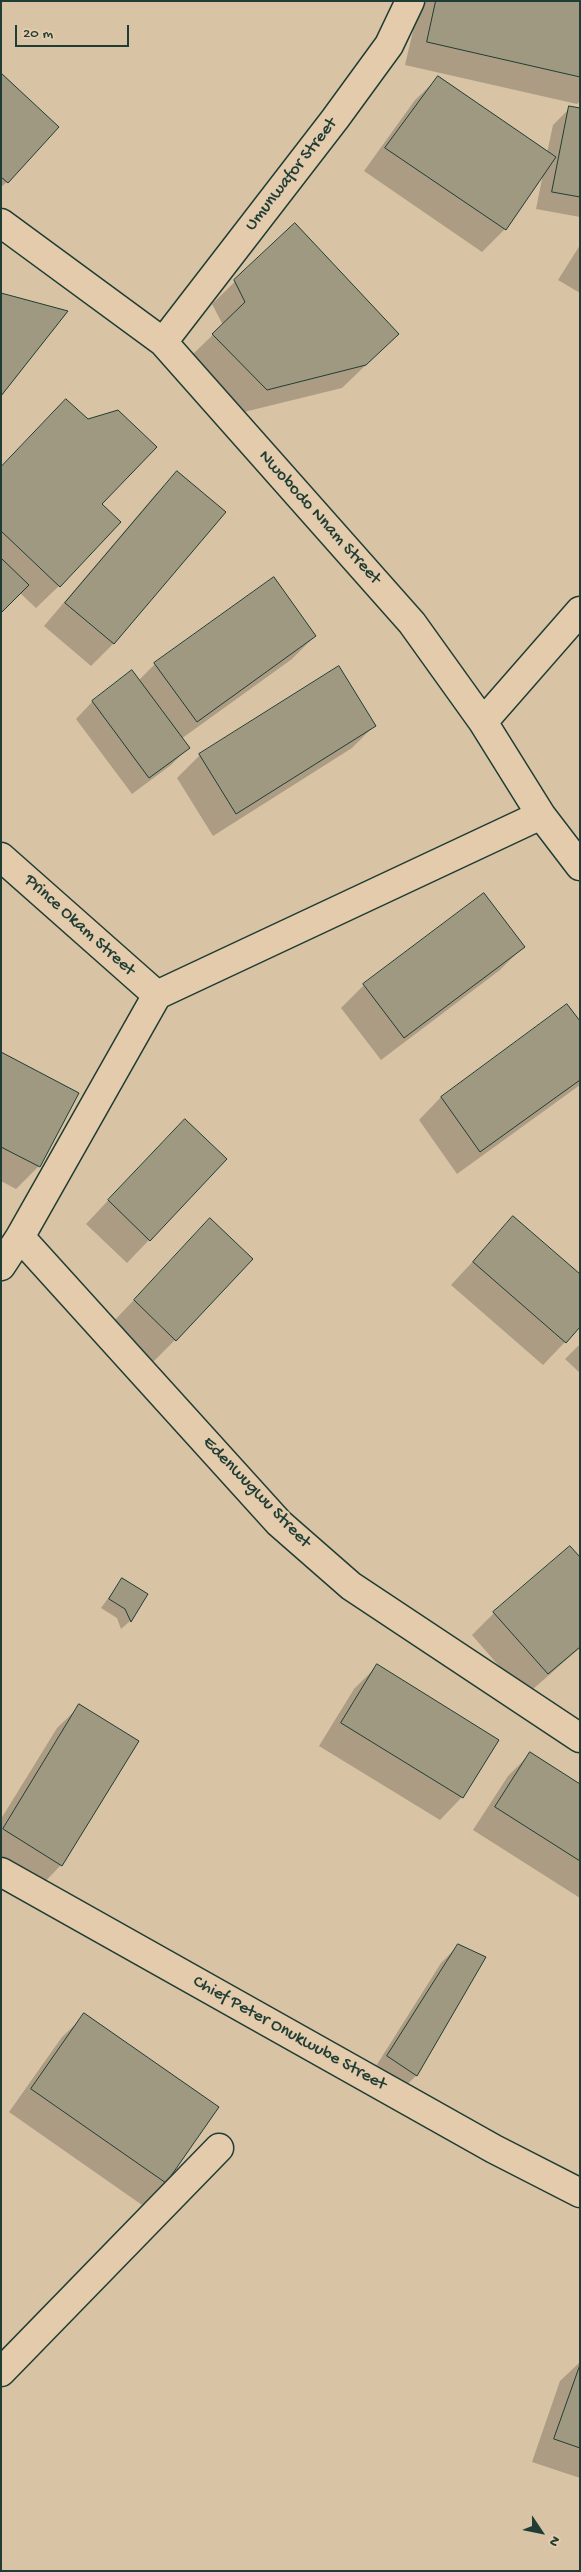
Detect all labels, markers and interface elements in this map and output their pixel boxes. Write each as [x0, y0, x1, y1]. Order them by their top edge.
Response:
scale bar [18, 15, 131, 47]
text: 20 m [23, 25, 53, 43]
street label: Umunwafor Street [241, 114, 343, 236]
street label: Nwobodo Nnam Street [253, 446, 385, 590]
street label: Prince Okam Street [19, 870, 139, 982]
street label: Edenwugwu Street [197, 1433, 315, 1553]
street label: Chief Peter Onukwube Street [188, 1972, 390, 2096]
north arrow [516, 2507, 566, 2557]
text: N [544, 2532, 563, 2549]

